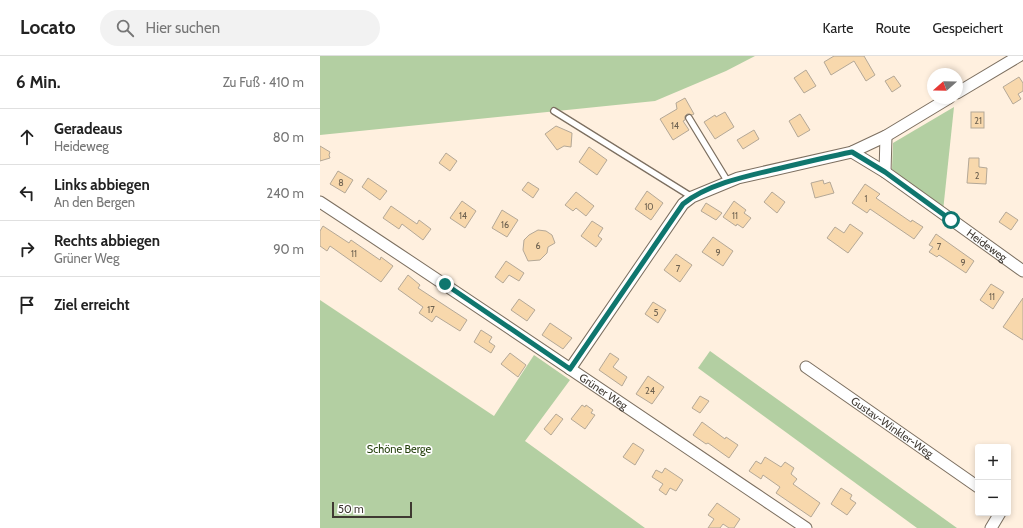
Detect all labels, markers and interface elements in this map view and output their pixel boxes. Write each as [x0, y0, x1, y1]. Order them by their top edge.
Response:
search box [100, 10, 380, 46]
text: Locato [20, 16, 76, 39]
icon: search [114, 17, 136, 39]
text: Hier suchen [146, 19, 220, 37]
text: Karte [823, 19, 853, 37]
text: Route [875, 19, 911, 37]
text: Gespeichert [933, 19, 1003, 37]
north arrow [927, 68, 963, 104]
text: 6 Min. [16, 72, 61, 92]
text: Zu Fuß · 410 m [223, 74, 304, 90]
house number: 21 [974, 115, 982, 126]
text: Geradeaus [54, 120, 122, 138]
house number: 14 [671, 120, 679, 131]
icon: ahead [16, 126, 38, 148]
text: 80 m [273, 129, 304, 145]
text: Heideweg [54, 138, 109, 154]
house number: 2 [975, 170, 980, 181]
text: Links abbiegen [54, 176, 150, 194]
house number: 8 [338, 177, 344, 188]
icon: left [16, 182, 38, 204]
text: 240 m [266, 185, 304, 201]
house number: 1 [865, 193, 868, 204]
text: An den Bergen [54, 194, 135, 210]
house number: 10 [644, 201, 654, 212]
house number: 14 [459, 210, 467, 221]
house number: 11 [732, 210, 738, 221]
route start [942, 211, 960, 229]
house number: 16 [501, 219, 509, 230]
street label: Heideweg [964, 226, 1010, 265]
text: Rechts abbiegen [54, 232, 160, 250]
icon: right [16, 238, 38, 260]
house number: 6 [535, 240, 541, 251]
text: 90 m [273, 241, 304, 257]
house number: 7 [937, 241, 942, 252]
house number: 9 [715, 247, 721, 258]
house number: 11 [351, 248, 357, 259]
text: Grüner Weg [54, 250, 119, 266]
house number: 9 [960, 257, 966, 268]
house number: 7 [676, 263, 681, 274]
route end [436, 275, 454, 293]
house number: 11 [989, 291, 995, 302]
icon: arrive [16, 294, 38, 316]
text: Ziel erreicht [54, 296, 130, 314]
house number: 17 [427, 304, 435, 315]
house number: 5 [654, 307, 659, 318]
street label: Grüner Weg [577, 370, 631, 413]
house number: 24 [645, 385, 655, 396]
street label: Gustav-Winkler-Weg [848, 393, 936, 461]
park label: Schöne Berge [367, 442, 432, 456]
map controls [975, 444, 1011, 516]
button: + [975, 444, 1011, 480]
button: − [975, 480, 1011, 516]
scale bar [332, 500, 412, 519]
text: 50 m [338, 502, 364, 516]

